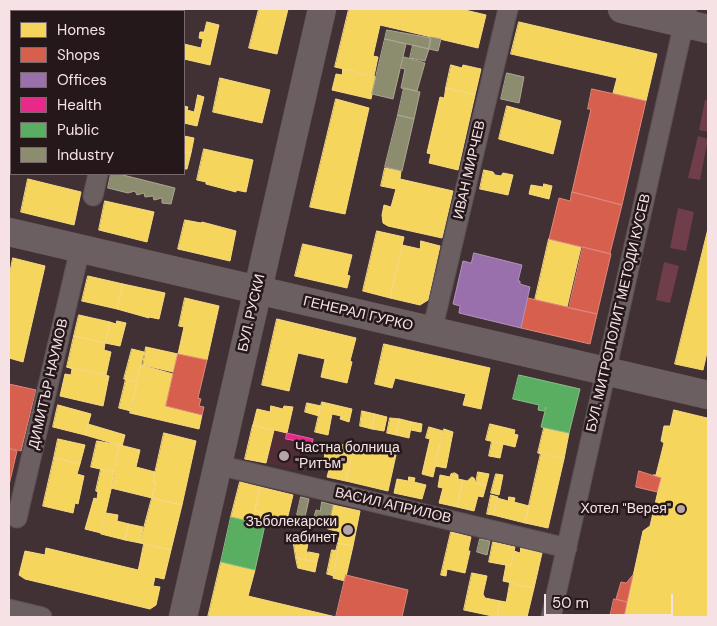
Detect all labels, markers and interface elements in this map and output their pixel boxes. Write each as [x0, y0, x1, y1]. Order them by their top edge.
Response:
legend [10, 10, 185, 175]
text: Homes [57, 20, 106, 40]
text: Shops [57, 45, 100, 65]
text: Offices [57, 70, 107, 90]
text: Health [57, 95, 102, 115]
street label: ИВАН МИРЧЕВ [450, 119, 490, 221]
text: Public [57, 120, 99, 140]
text: Industry [57, 145, 114, 165]
street label: БУЛ. МИТРОПОЛИТ МЕТОДИ КУСЕВ [583, 192, 655, 434]
street label: БУЛ. РУСКИ [235, 273, 269, 353]
street label: ГЕНЕРАЛ ГУРКО [302, 293, 414, 335]
street label: ДИМИТЪР НАУМОВ [26, 317, 72, 451]
place label: Частна болница "Ритъм" [295, 440, 400, 472]
marker: Частна болница "Ритъм" [277, 449, 291, 463]
street label: ВАСИЛ АПРИЛОВ [333, 484, 453, 528]
place label: Хотел "Верея" [580, 501, 671, 517]
marker: Хотел "Верея" [675, 503, 687, 515]
place label: Зъболекарски кабинет [245, 514, 337, 546]
marker: Зъболекарски кабинет [341, 523, 355, 537]
scale bar [547, 584, 676, 616]
text: 50 m [552, 593, 589, 613]

